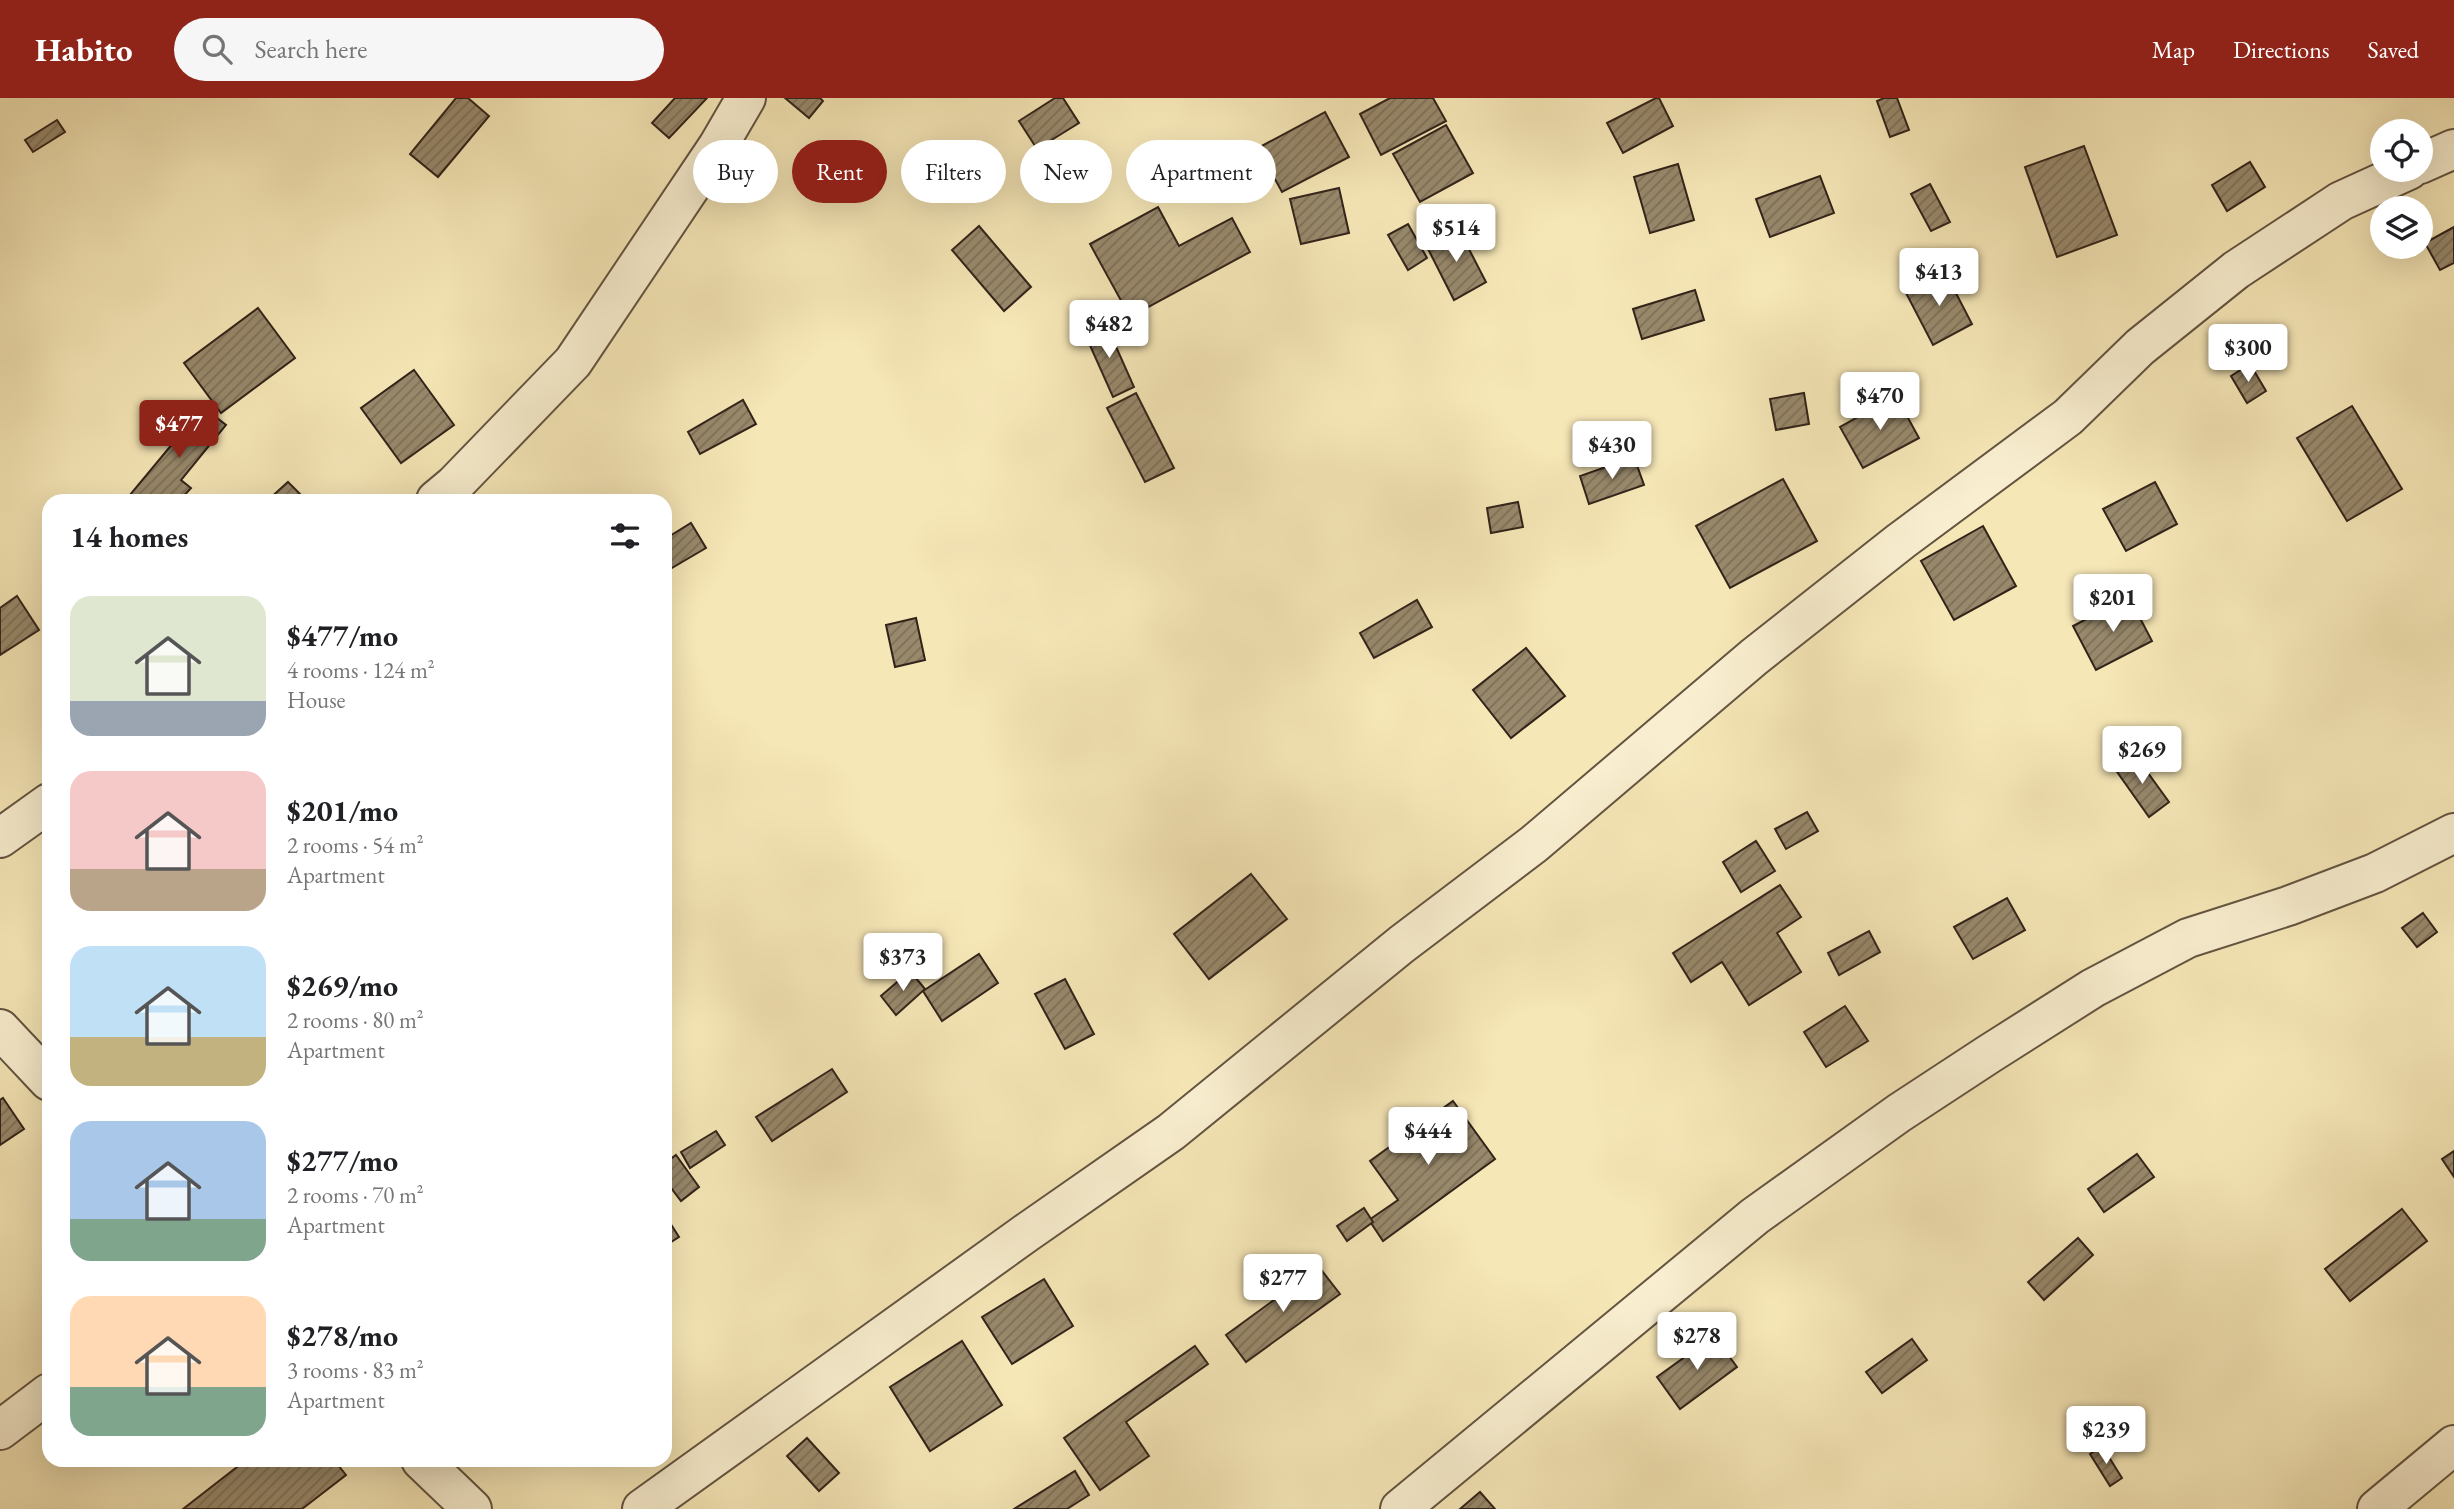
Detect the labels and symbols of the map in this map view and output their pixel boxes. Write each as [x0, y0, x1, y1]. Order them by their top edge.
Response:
pin: $514 [1415, 204, 1497, 264]
pin: $413 [1898, 248, 1980, 308]
pin: $482 [1068, 300, 1150, 360]
pin: $300 [2207, 324, 2289, 384]
pin: $470 [1839, 372, 1921, 432]
pin: $477 [138, 400, 220, 460]
pin: $430 [1571, 422, 1653, 481]
pin: $201 [2072, 574, 2154, 634]
pin: $269 [2101, 726, 2183, 786]
pin: $373 [862, 934, 944, 993]
pin: $444 [1387, 1108, 1469, 1167]
pin: $277 [1242, 1254, 1324, 1314]
pin: $278 [1656, 1312, 1738, 1372]
pin: $239 [2065, 1406, 2147, 1466]

